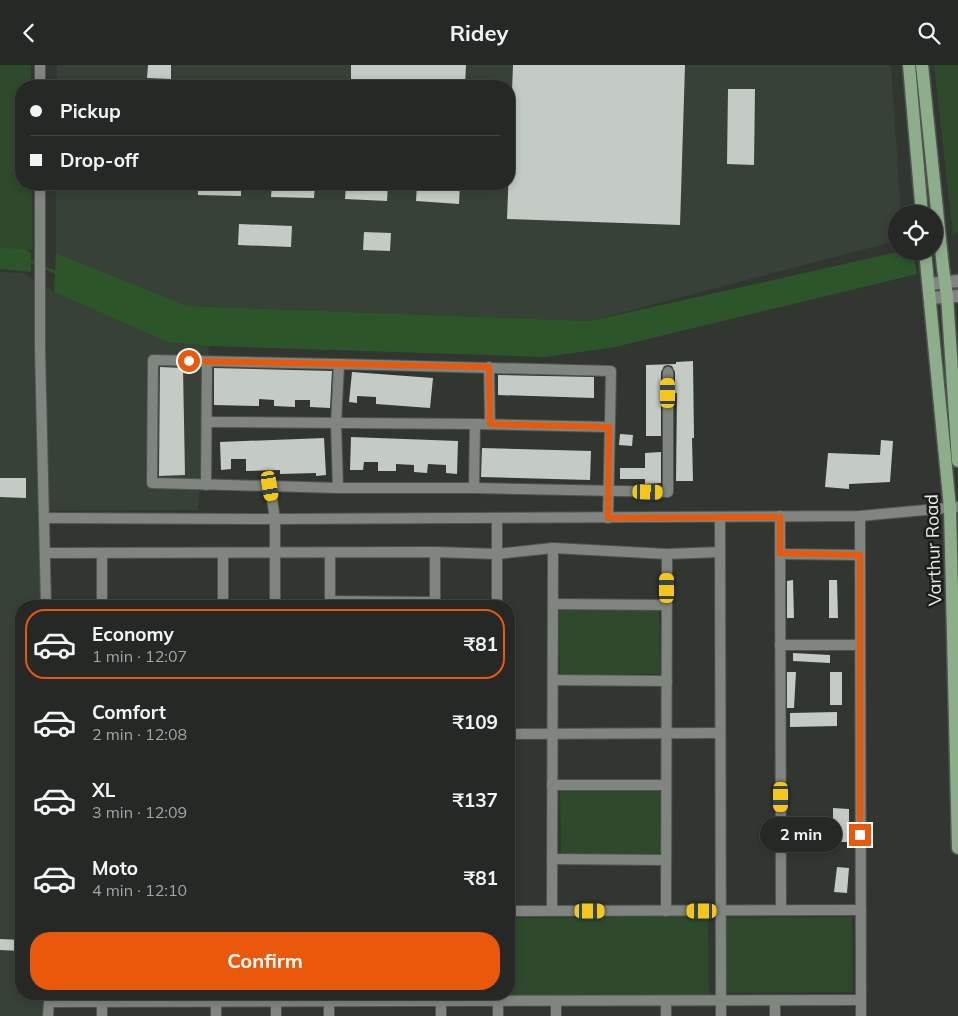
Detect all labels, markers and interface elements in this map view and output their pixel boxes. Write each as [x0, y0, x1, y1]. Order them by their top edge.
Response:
icon: back [15, 19, 43, 47]
text: Ridey [450, 19, 508, 47]
icon: search [915, 19, 943, 47]
text: Pickup [60, 99, 121, 123]
text: Drop-off [60, 148, 138, 172]
map controls [888, 205, 943, 260]
button: locate [888, 205, 943, 260]
route start [178, 350, 200, 372]
car [660, 378, 675, 408]
car [260, 470, 279, 502]
car [632, 484, 663, 500]
street label: Varthur Road [920, 494, 946, 606]
car [659, 573, 674, 603]
icon: car [32, 622, 77, 667]
text: Economy [92, 622, 174, 646]
text: ₹81 [464, 632, 498, 656]
text: 1 min · 12:07 [92, 646, 187, 666]
icon: car [32, 700, 77, 745]
text: Comfort [92, 700, 166, 724]
text: ₹109 [452, 710, 498, 734]
text: 2 min · 12:08 [92, 724, 187, 744]
icon: car [32, 778, 77, 823]
text: XL [92, 778, 115, 802]
car [773, 782, 788, 812]
text: ₹137 [452, 788, 498, 812]
text: 3 min · 12:09 [92, 802, 187, 822]
callout: 2 min [760, 817, 842, 853]
text: 2 min [780, 824, 822, 844]
route end [849, 824, 871, 846]
icon: car [32, 856, 77, 901]
text: Moto [92, 856, 138, 880]
text: ₹81 [464, 866, 498, 890]
text: 4 min · 12:10 [92, 880, 187, 900]
car [575, 904, 605, 919]
car [687, 904, 717, 919]
button: Confirm [30, 932, 500, 990]

